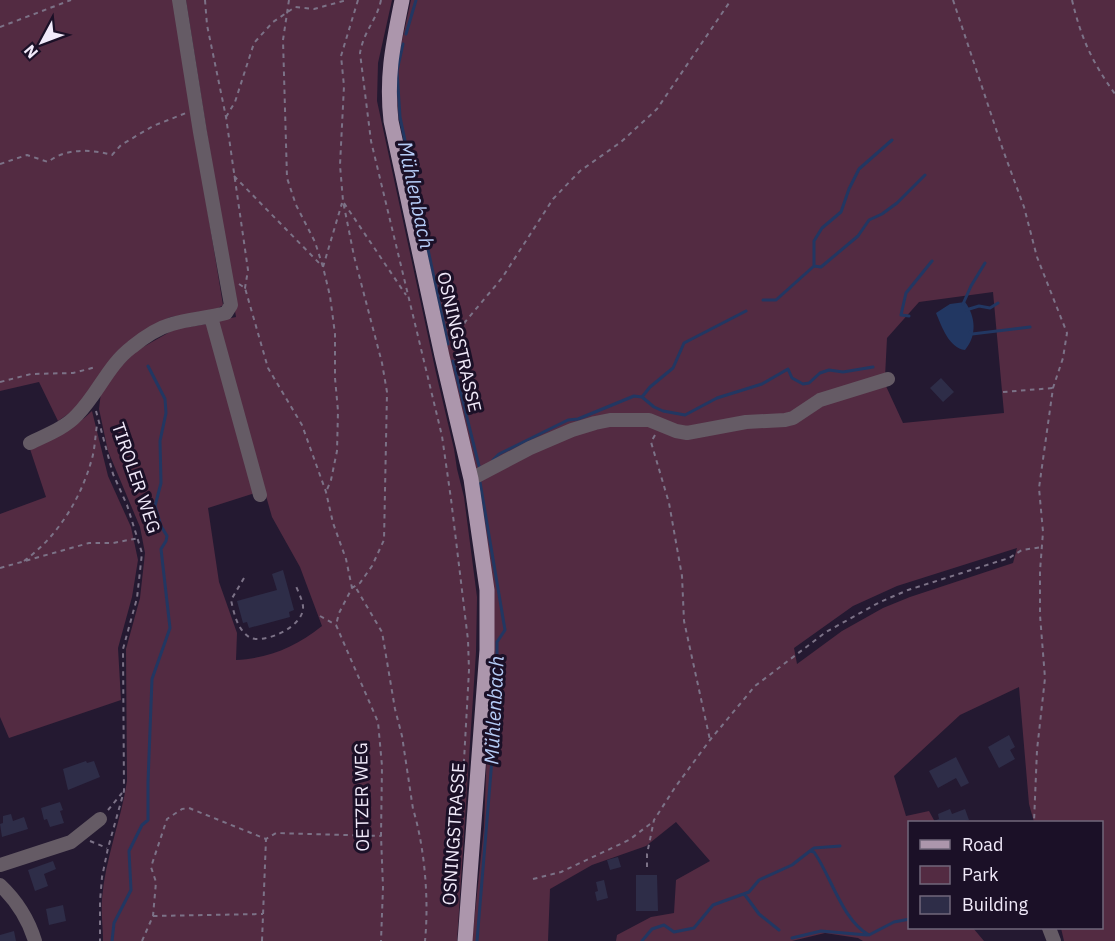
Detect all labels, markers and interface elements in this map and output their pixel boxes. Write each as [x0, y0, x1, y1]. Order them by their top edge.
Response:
north arrow [12, 12, 72, 72]
text: N [19, 41, 42, 63]
water label: Mühlenbach [392, 139, 441, 251]
street label: OSNINGSTRASSE [432, 270, 487, 414]
street label: TIROLER WEG [107, 419, 166, 536]
water label: Mühlenbach [477, 655, 510, 765]
street label: OETZER WEG [349, 742, 374, 852]
street label: OSNINGSTRASSE [437, 762, 470, 906]
legend [908, 821, 1103, 929]
text: Road [962, 833, 1003, 856]
text: Park [962, 863, 999, 886]
text: Building [962, 893, 1029, 916]

